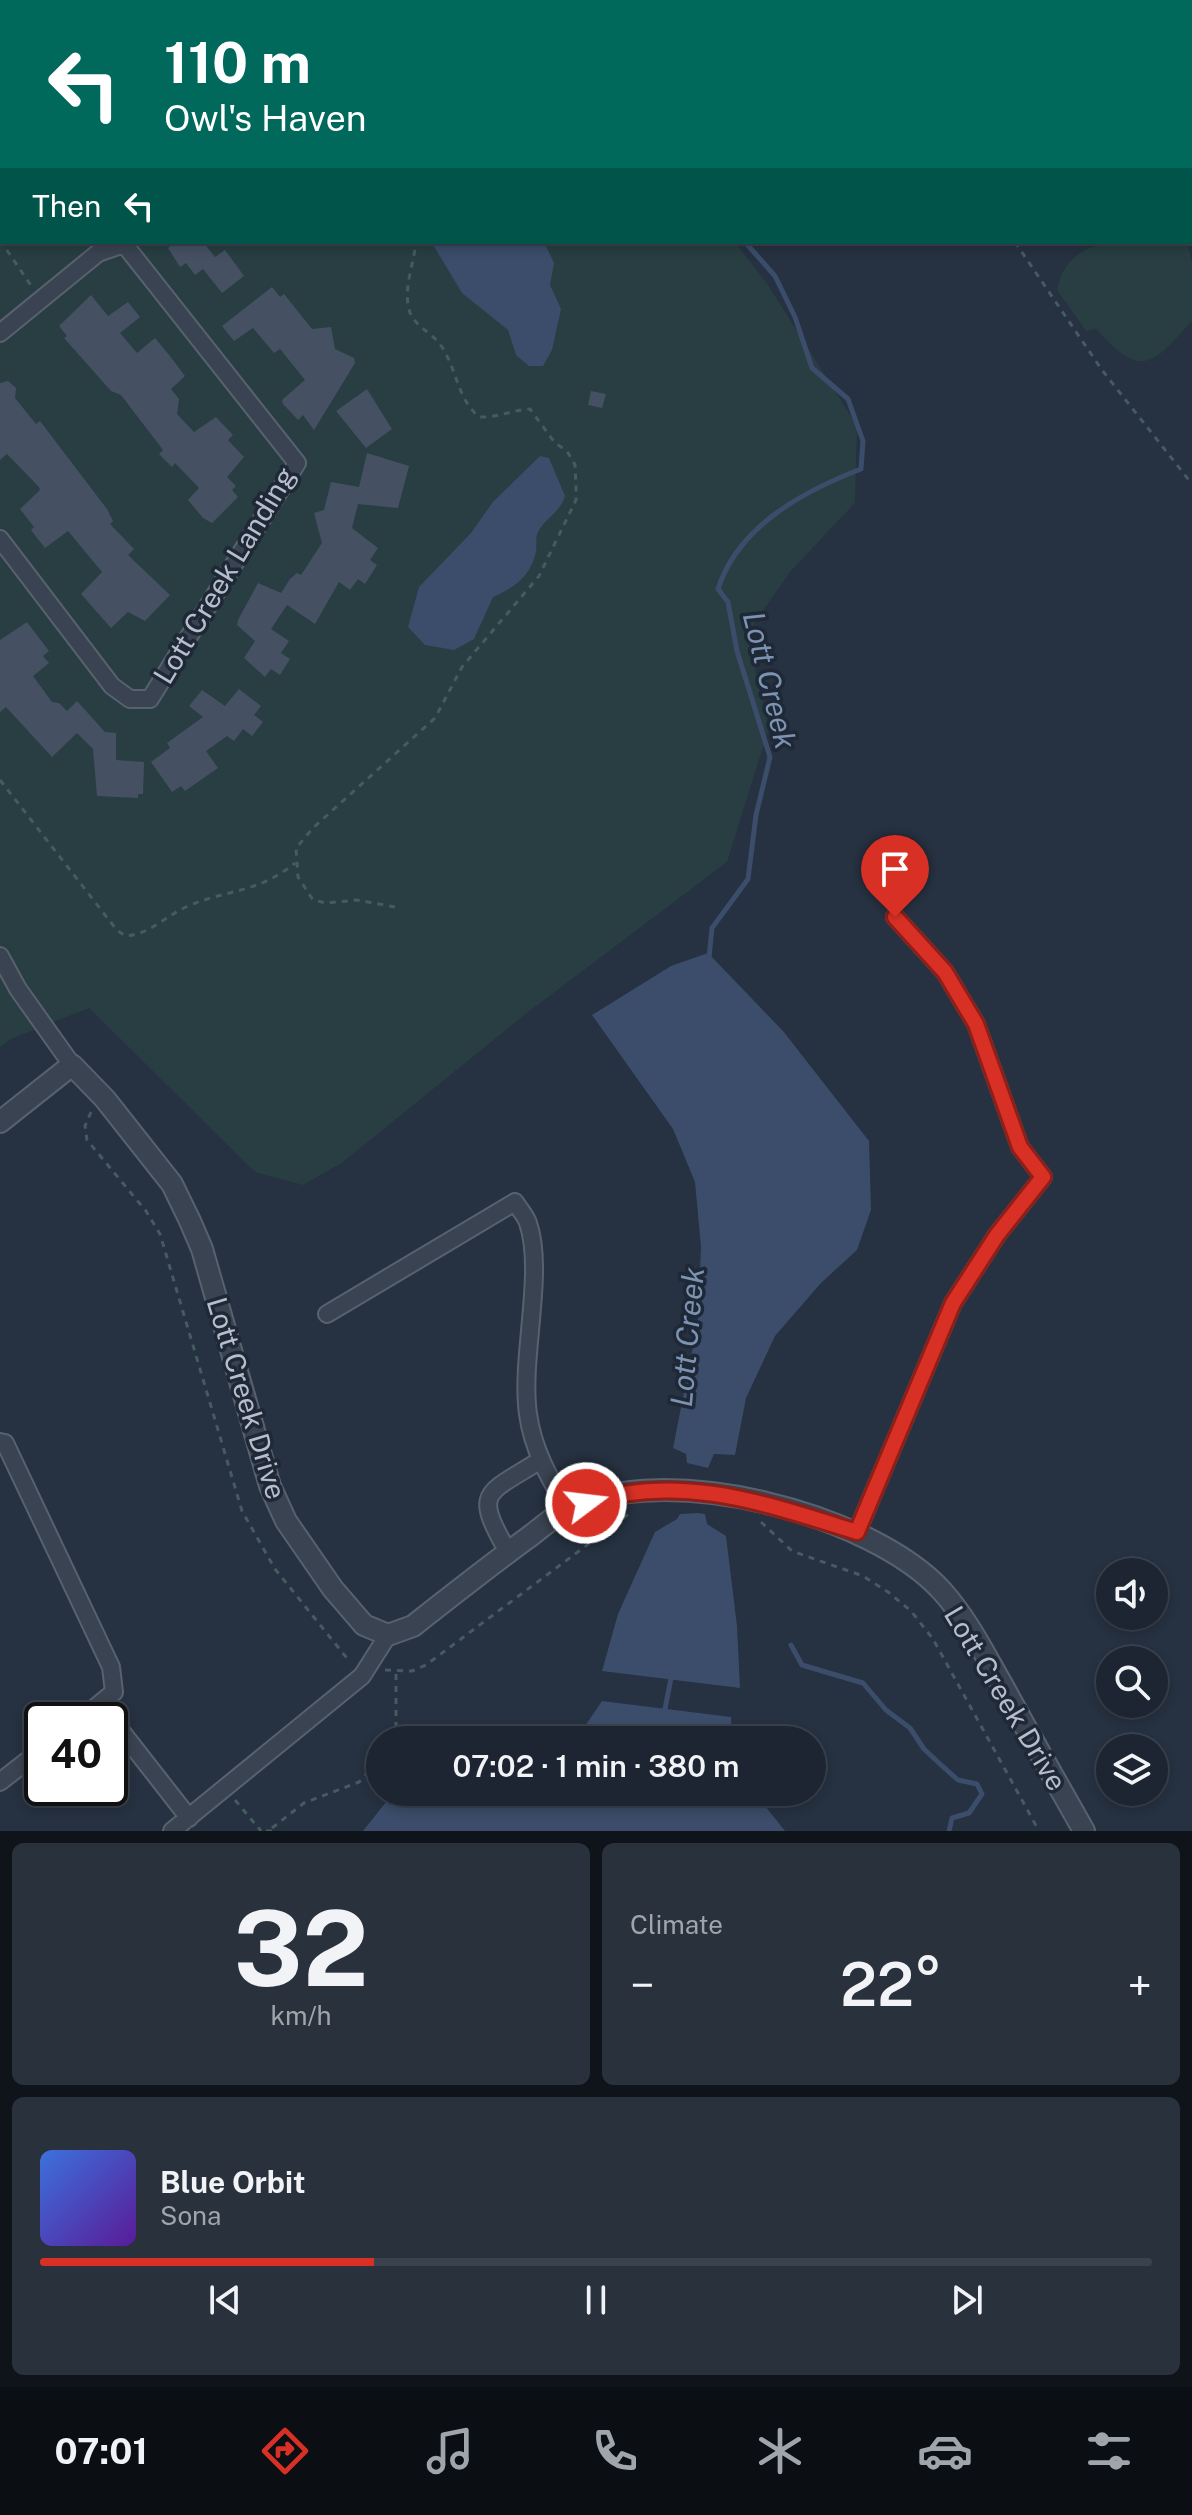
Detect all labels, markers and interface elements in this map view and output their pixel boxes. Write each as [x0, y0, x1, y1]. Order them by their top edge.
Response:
text: 110 m [164, 30, 311, 96]
icon: left [32, 32, 136, 136]
text: Owl's Haven [164, 97, 367, 139]
icon: left [117, 184, 161, 228]
text: Then [32, 188, 101, 224]
street label: Lott Creek Landing [146, 461, 302, 689]
water label: Lott Creek [736, 608, 805, 753]
pin [861, 835, 929, 917]
icon: arrive [873, 847, 917, 891]
water label: Lott Creek [663, 1265, 711, 1408]
street label: Lott Creek Drive [201, 1293, 293, 1503]
position arrow [544, 1461, 628, 1545]
map controls [1096, 1558, 1168, 1806]
button: sound [1096, 1558, 1168, 1630]
street label: Lott Creek Drive [938, 1600, 1074, 1796]
button: search [1096, 1646, 1168, 1718]
speed limit sign: 40 [24, 1702, 128, 1806]
button: layers [1096, 1734, 1168, 1806]
text: 07:02 · 1 min · 380 m [453, 1748, 739, 1784]
text: 32 [233, 1887, 369, 2009]
text: Climate [630, 1909, 723, 1940]
text: 22° [840, 1949, 942, 2020]
text: − [630, 1959, 654, 2011]
text: + [1128, 1959, 1152, 2011]
text: km/h [270, 2000, 332, 2031]
text: Blue Orbit [160, 2164, 306, 2200]
text: Sona [160, 2200, 221, 2231]
icon: previous [203, 2278, 247, 2322]
icon: pause [574, 2278, 618, 2322]
icon: next [945, 2278, 989, 2322]
icon: directions [257, 2423, 313, 2479]
icon: music [422, 2423, 478, 2479]
icon: phone [587, 2423, 643, 2479]
icon: climate [752, 2423, 808, 2479]
icon: car [917, 2423, 973, 2479]
icon: filters [1081, 2423, 1137, 2479]
text: 07:01 [54, 2430, 148, 2472]

